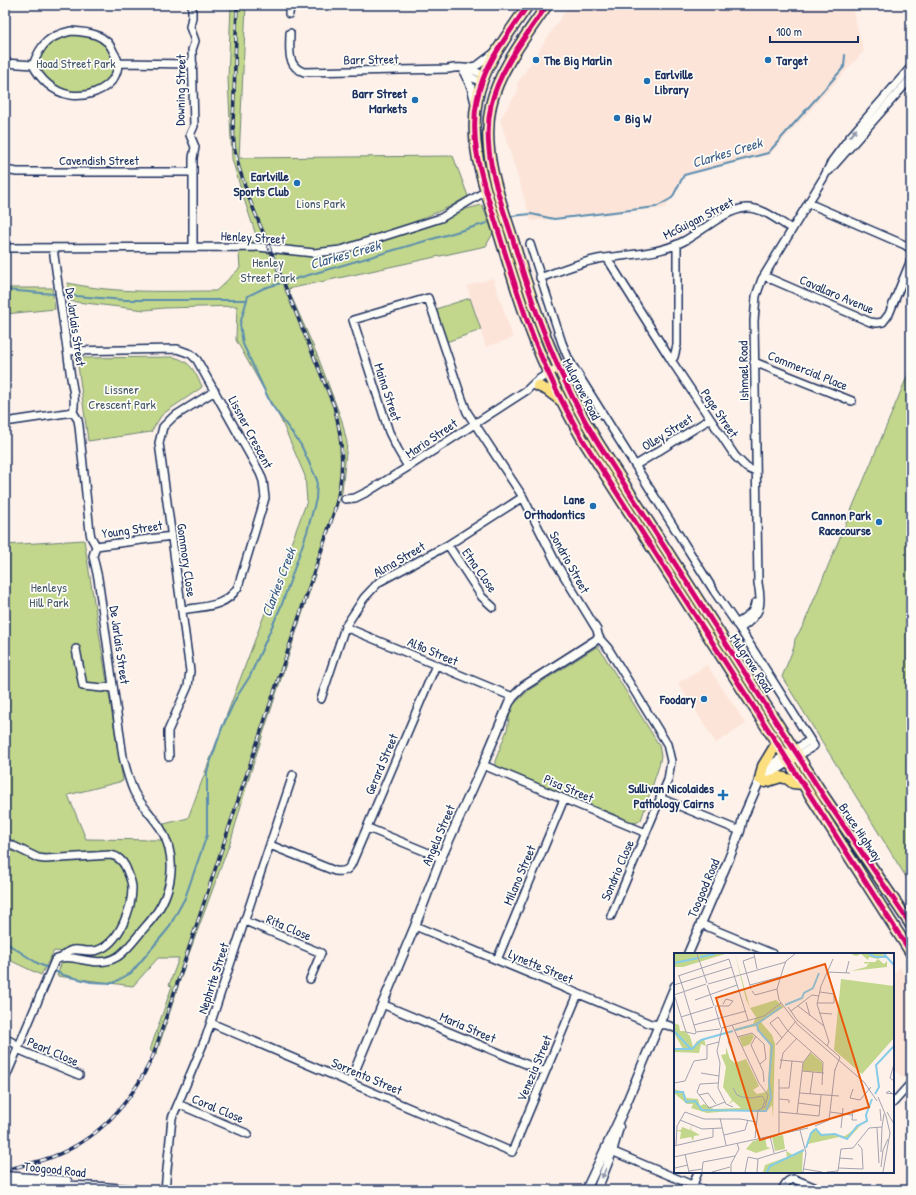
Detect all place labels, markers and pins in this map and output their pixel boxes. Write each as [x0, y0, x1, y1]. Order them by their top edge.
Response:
place label: The Big Marlin [543, 51, 612, 70]
place label: Target [775, 51, 808, 70]
marker: The Big Marlin [531, 55, 541, 65]
marker: Target [763, 55, 773, 65]
place label: Earlville Library [655, 65, 694, 99]
marker: Earlville Library [642, 76, 652, 86]
place label: Barr Street Markets [352, 84, 408, 117]
marker: Barr Street Markets [410, 95, 420, 105]
place label: Big W [625, 109, 652, 128]
marker: Big W [612, 113, 622, 123]
place label: Earlville Sports Club [234, 167, 290, 201]
marker: Earlville Sports Club [292, 178, 302, 188]
place label: Lane Orthodontics [524, 490, 586, 523]
marker: Lane Orthodontics [588, 501, 598, 511]
place label: Cannon Park Racecourse [811, 506, 872, 539]
marker: Cannon Park Racecourse [874, 517, 884, 527]
place label: Foodary [659, 690, 696, 709]
marker: Foodary [699, 694, 709, 704]
place label: Sullivan Nicolaides Pathology Cairns [628, 779, 714, 813]
marker: Sullivan Nicolaides Pathology Cairns [717, 789, 729, 801]

